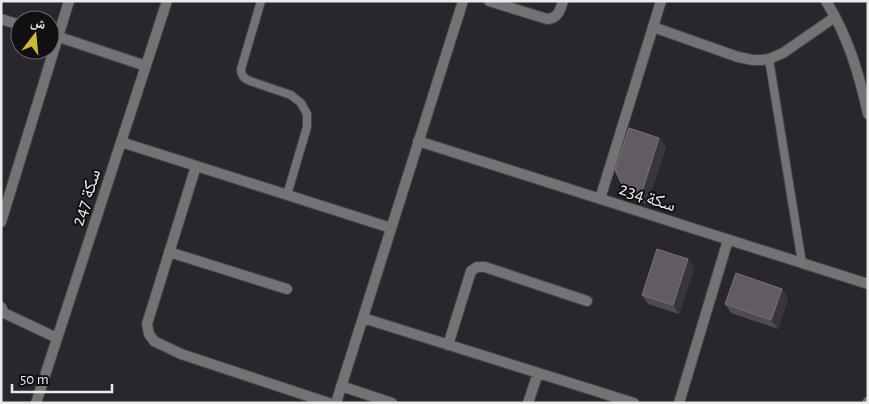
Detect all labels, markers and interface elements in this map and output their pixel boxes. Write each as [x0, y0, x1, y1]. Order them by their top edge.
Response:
north arrow [10, 10, 60, 60]
text: ش [29, 15, 48, 33]
street label: سكة 247 [68, 167, 105, 228]
street label: سكة 234 [617, 179, 678, 216]
scale bar [12, 362, 112, 394]
text: 50 m [20, 372, 49, 387]

